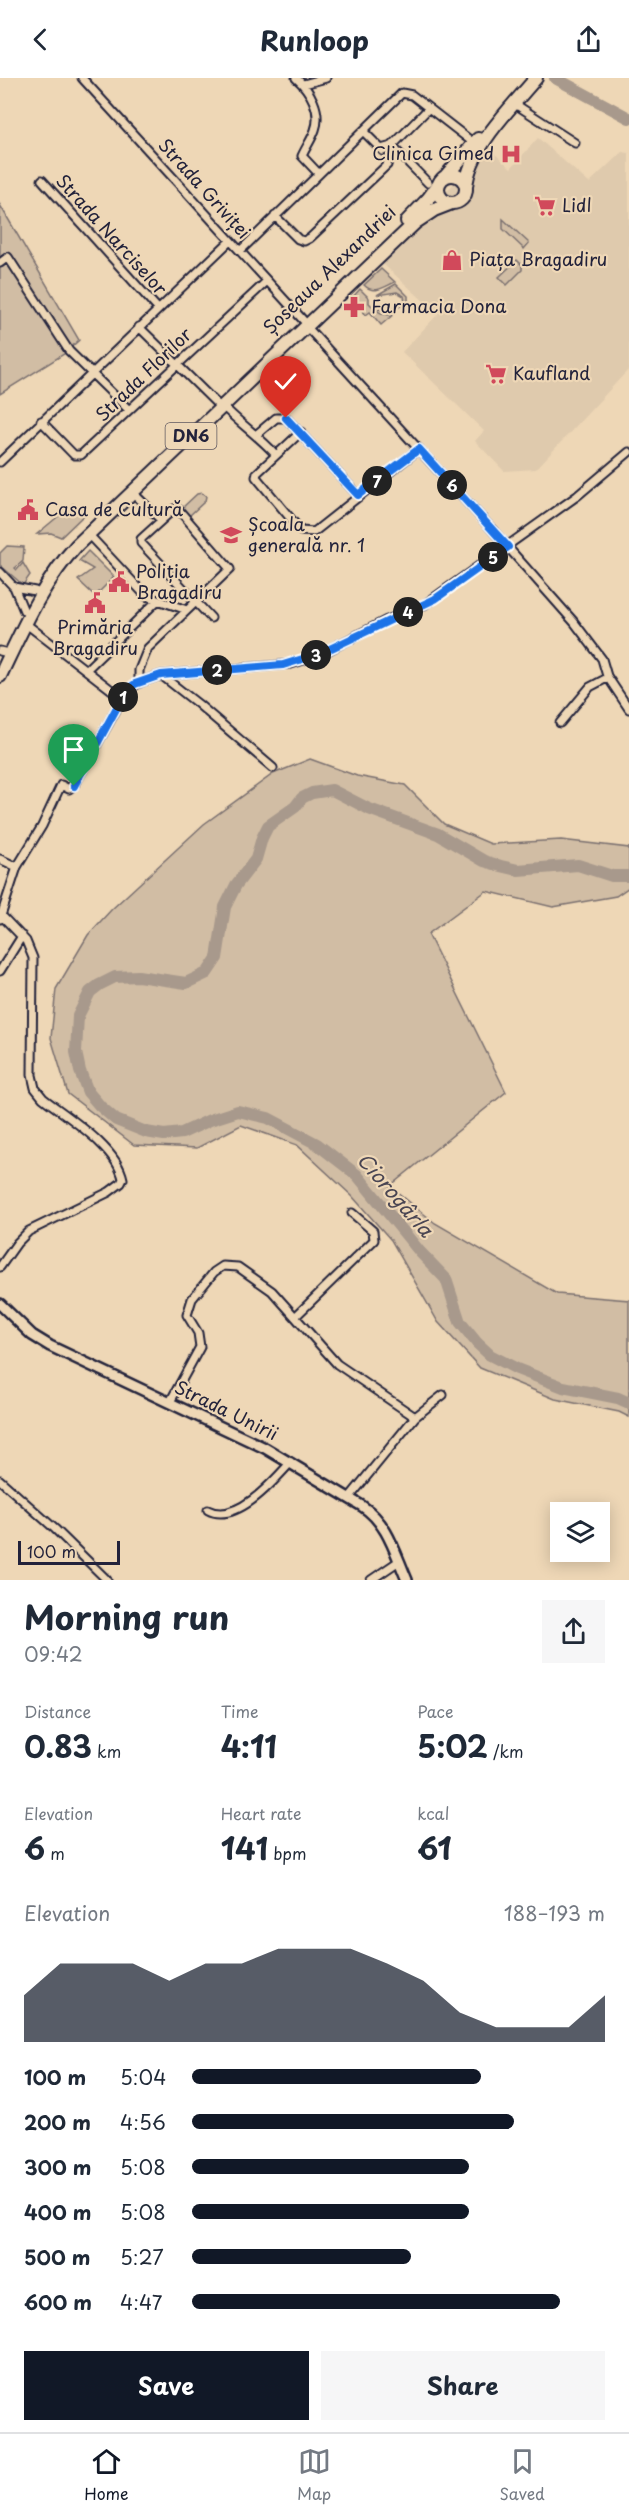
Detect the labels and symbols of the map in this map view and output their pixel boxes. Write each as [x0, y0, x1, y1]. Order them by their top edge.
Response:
street label: Strada Griviței [153, 132, 258, 244]
place label: Clinica Gimed [372, 139, 494, 166]
hospital icon: Clinica Gimed [499, 142, 523, 166]
street label: Strada Narciselor [50, 168, 174, 301]
place label: Lidl [562, 191, 592, 218]
supermarket icon: Lidl [533, 194, 557, 218]
street label: Șoseaua Alexandriei [256, 198, 401, 340]
place label: Piața Bragadiru [469, 245, 607, 272]
shop icon: Piața Bragadiru [440, 248, 464, 272]
place label: Farmacia Dona [371, 292, 507, 319]
pharmacy icon: Farmacia Dona [342, 295, 366, 319]
street label: Strada Florilor [89, 320, 198, 427]
pin [260, 356, 311, 418]
place label: Kaufland [513, 359, 590, 386]
supermarket icon: Kaufland [484, 362, 508, 386]
road number: DN6 [166, 423, 216, 449]
pin: 7 [362, 466, 392, 496]
pin: 6 [437, 470, 467, 500]
place label: Casa de Cultură [45, 495, 183, 522]
public building icon: Casa de Cultură [16, 498, 40, 522]
place label: Școala generală nr. 1 [248, 510, 365, 558]
school or university icon: Școala generală nr. 1 [219, 523, 243, 547]
pin: 5 [478, 542, 508, 572]
place label: Poliția Bragadiru [136, 557, 222, 605]
public building icon: Poliția Bragadiru [107, 570, 131, 594]
public building icon: Primăria Bragadiru [83, 591, 107, 615]
pin: 4 [393, 597, 423, 627]
place label: Primăria Bragadiru [52, 613, 138, 661]
pin: 3 [301, 640, 331, 670]
pin: 2 [202, 655, 232, 685]
pin: 1 [108, 682, 138, 712]
pin [48, 724, 99, 786]
water label: Ciorogârla [350, 1145, 442, 1244]
street label: Strada Unirii [170, 1373, 283, 1446]
scale bar [18, 1538, 120, 1566]

